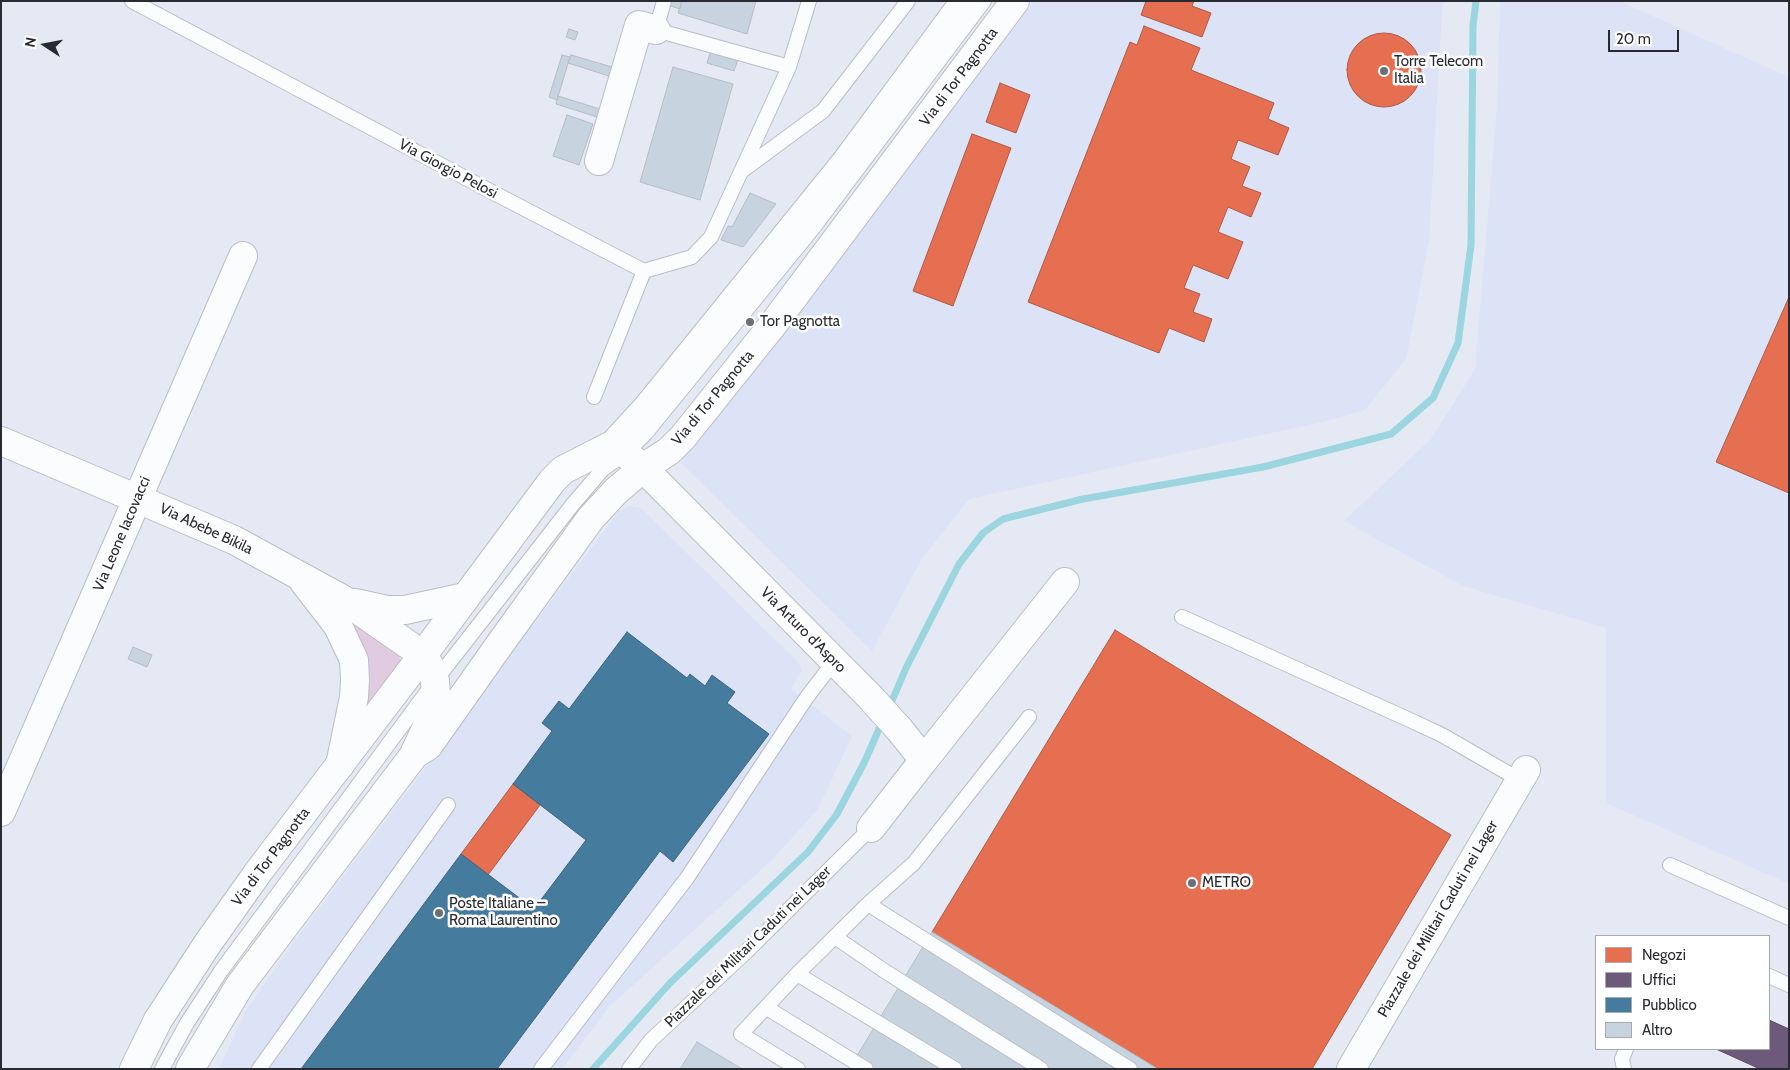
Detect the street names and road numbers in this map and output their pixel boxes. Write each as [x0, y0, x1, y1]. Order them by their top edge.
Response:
street label: Via di Tor Pagnotta [916, 24, 1002, 130]
street label: Via Giorgio Pelosi [395, 135, 501, 203]
street label: Via di Tor Pagnotta [668, 347, 758, 449]
street label: Via Leone Iacovacci [90, 474, 154, 594]
street label: Via Abebe Bikila [156, 500, 256, 558]
street label: Via Arturo d'Aspro [757, 584, 849, 676]
street label: Via di Tor Pagnotta [228, 804, 314, 910]
street label: Piazzale dei Militari Caduti nei Lager [1374, 817, 1502, 1021]
street label: Piazzale dei Militari Caduti nei Lager [661, 863, 835, 1031]

